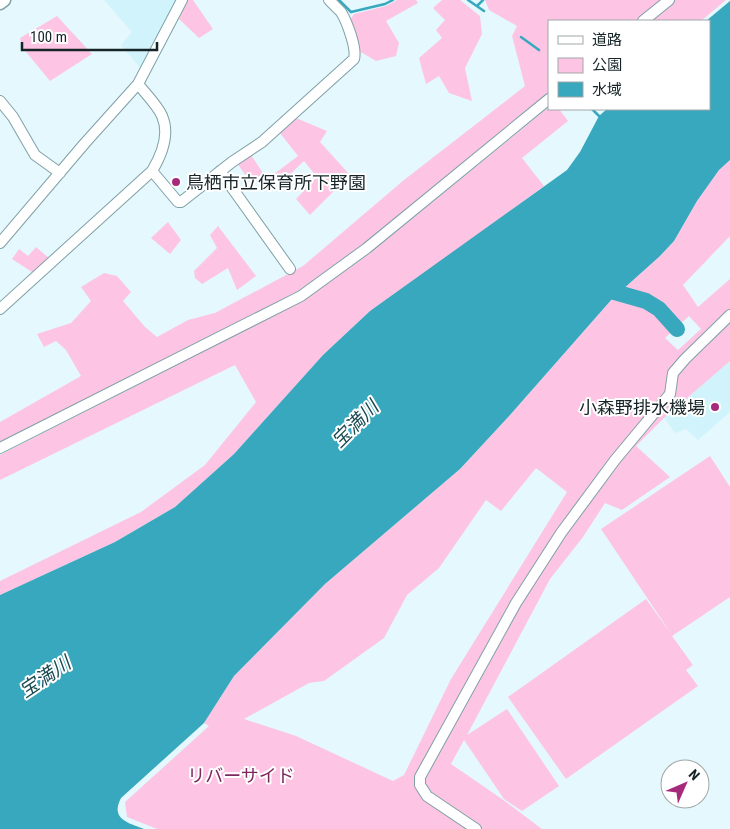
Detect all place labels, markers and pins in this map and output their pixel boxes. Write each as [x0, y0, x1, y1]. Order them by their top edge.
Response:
place label: 鳥栖市立保育所下野園 [186, 172, 366, 193]
marker: 鳥栖市立保育所下野園 [170, 176, 182, 188]
place label: 小森野排水機場 [579, 397, 705, 418]
marker: 小森野排水機場 [709, 401, 721, 413]

